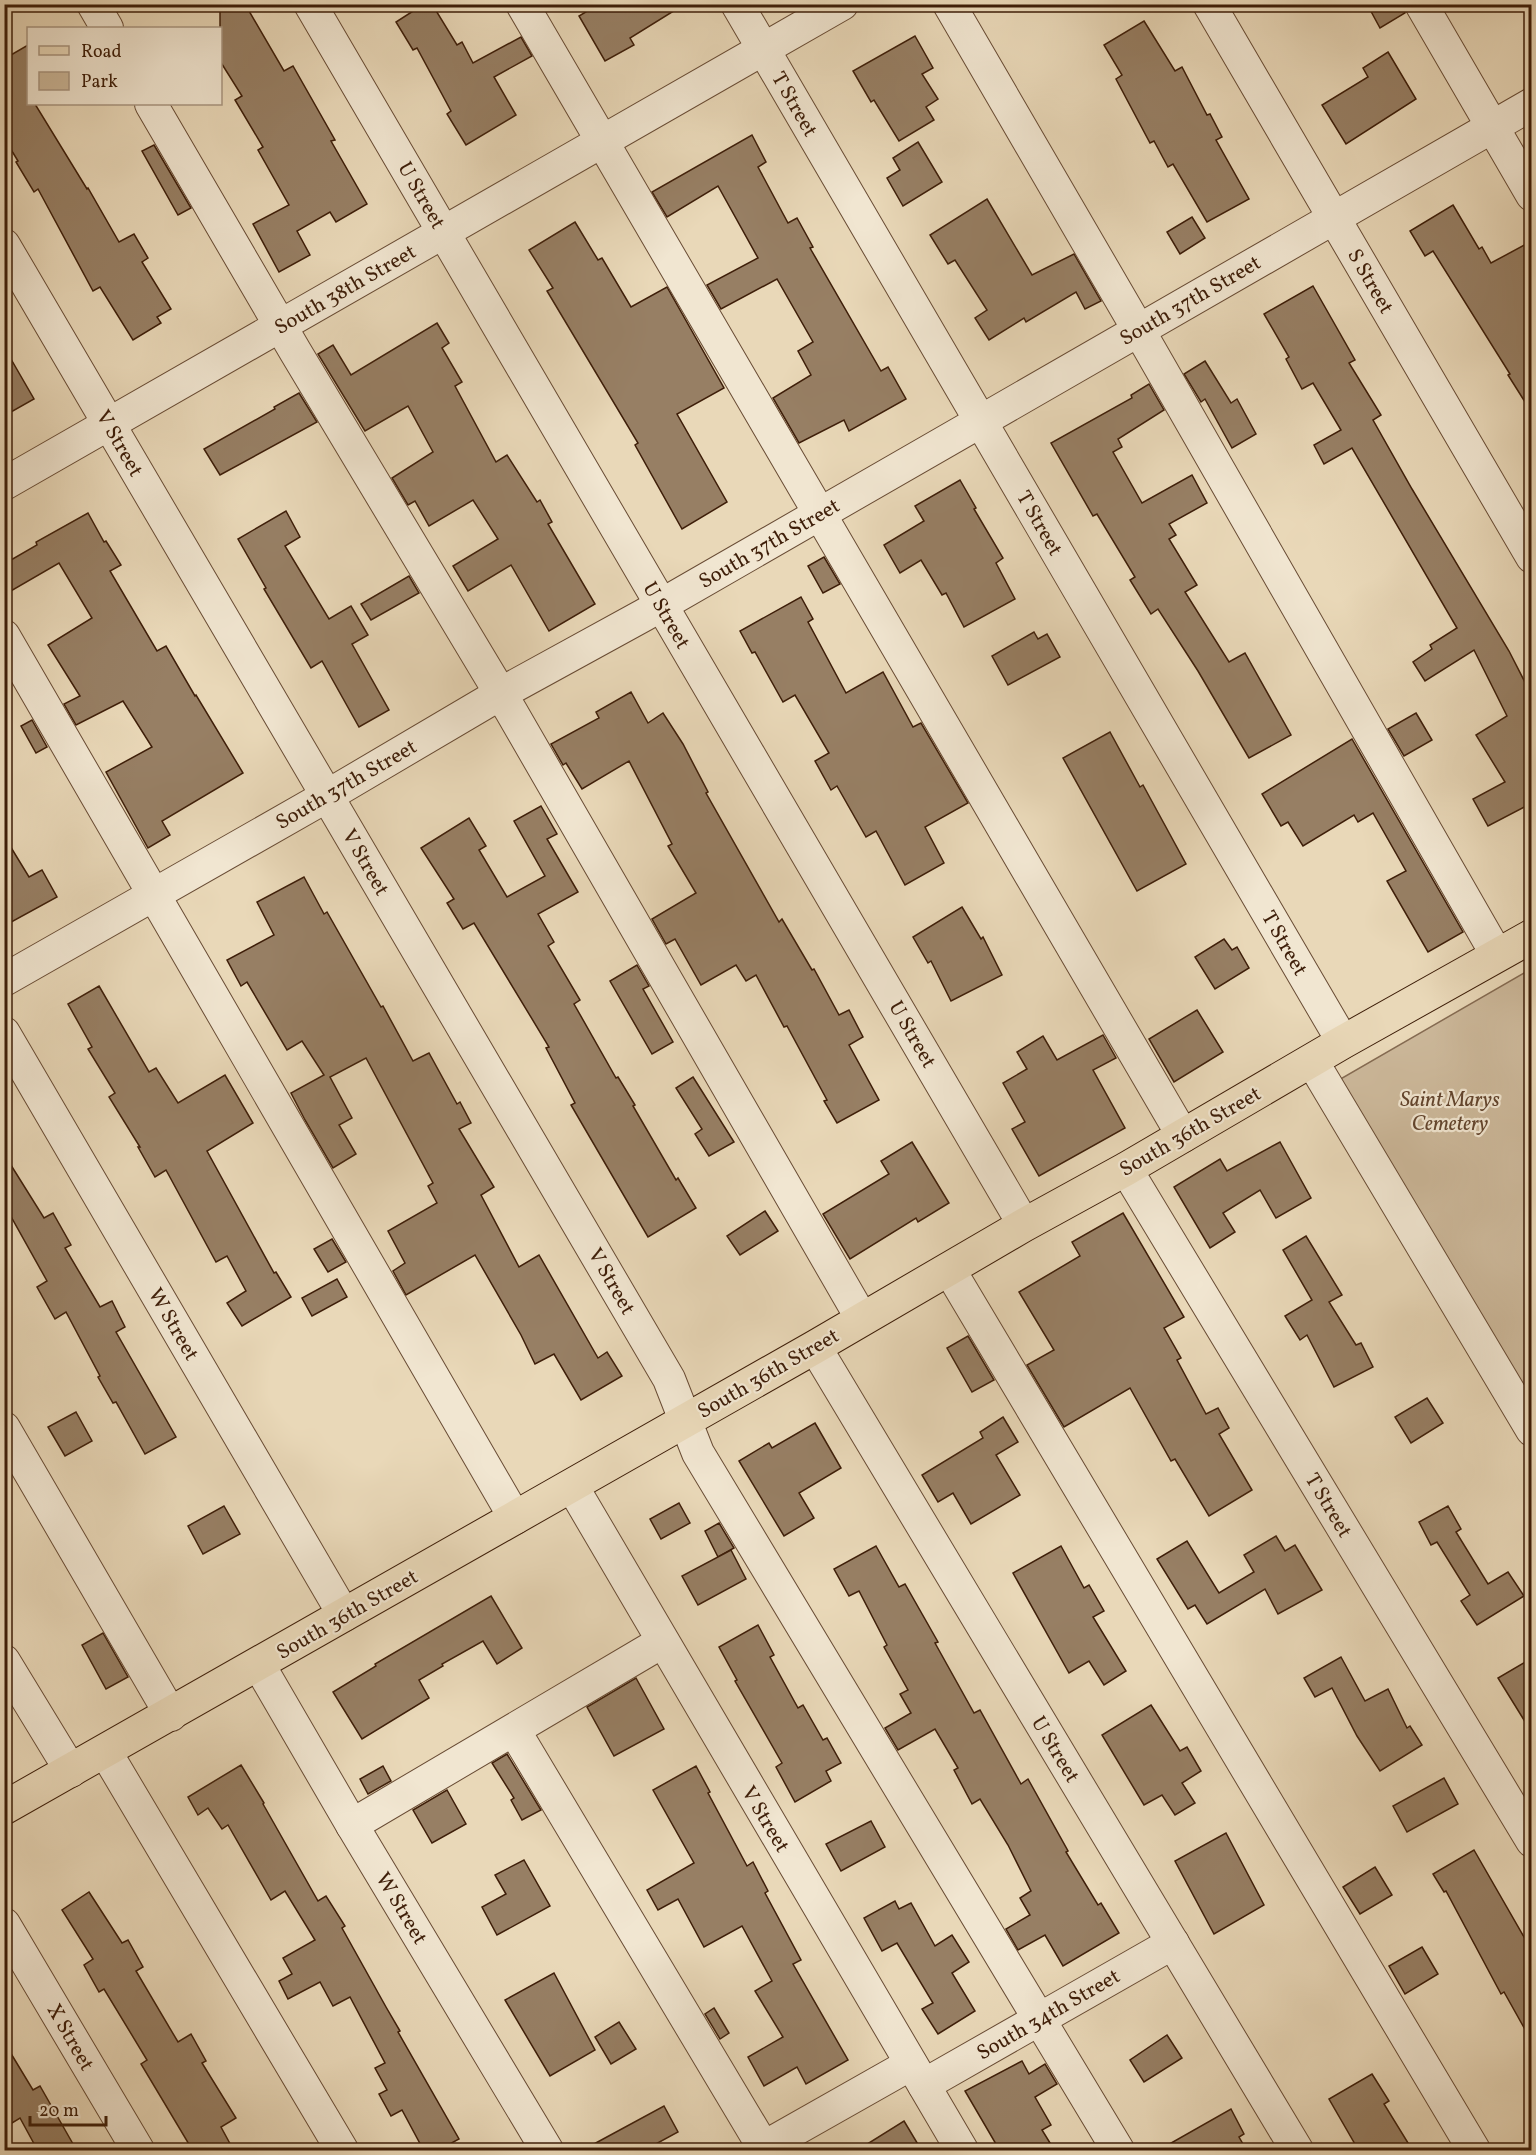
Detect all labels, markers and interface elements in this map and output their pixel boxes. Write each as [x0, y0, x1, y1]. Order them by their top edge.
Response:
legend [27, 27, 222, 105]
text: Road [81, 40, 122, 65]
street label: T Street [763, 67, 824, 143]
text: Park [81, 70, 118, 95]
street label: U Street [390, 157, 452, 235]
street label: South 38th Street [270, 238, 422, 343]
street label: S Street [1339, 244, 1400, 320]
street label: South 37th Street [1115, 249, 1267, 354]
street label: V Street [88, 405, 150, 483]
street label: T Street [1008, 486, 1069, 562]
street label: South 37th Street [694, 492, 846, 597]
street label: U Street [635, 577, 697, 655]
street label: South 37th Street [271, 733, 423, 838]
street label: V Street [334, 824, 396, 902]
street label: T Street [1253, 906, 1314, 982]
street label: U Street [881, 996, 943, 1074]
street label: South 36th Street [1115, 1080, 1267, 1185]
park label: Saint Marys Cemetery [1400, 1086, 1500, 1139]
street label: V Street [580, 1243, 642, 1321]
street label: W Street [140, 1283, 205, 1367]
street label: South 36th Street [693, 1322, 845, 1427]
street label: T Street [1297, 1468, 1358, 1544]
street label: South 36th Street [272, 1563, 424, 1668]
street label: U Street [1023, 1711, 1086, 1789]
street label: V Street [733, 1781, 796, 1859]
street label: W Street [368, 1867, 434, 1950]
street label: South 34th Street [972, 1962, 1126, 2068]
street label: X Street [39, 1999, 101, 2077]
scale bar [30, 2089, 106, 2127]
text: 20 m [39, 2099, 79, 2124]

